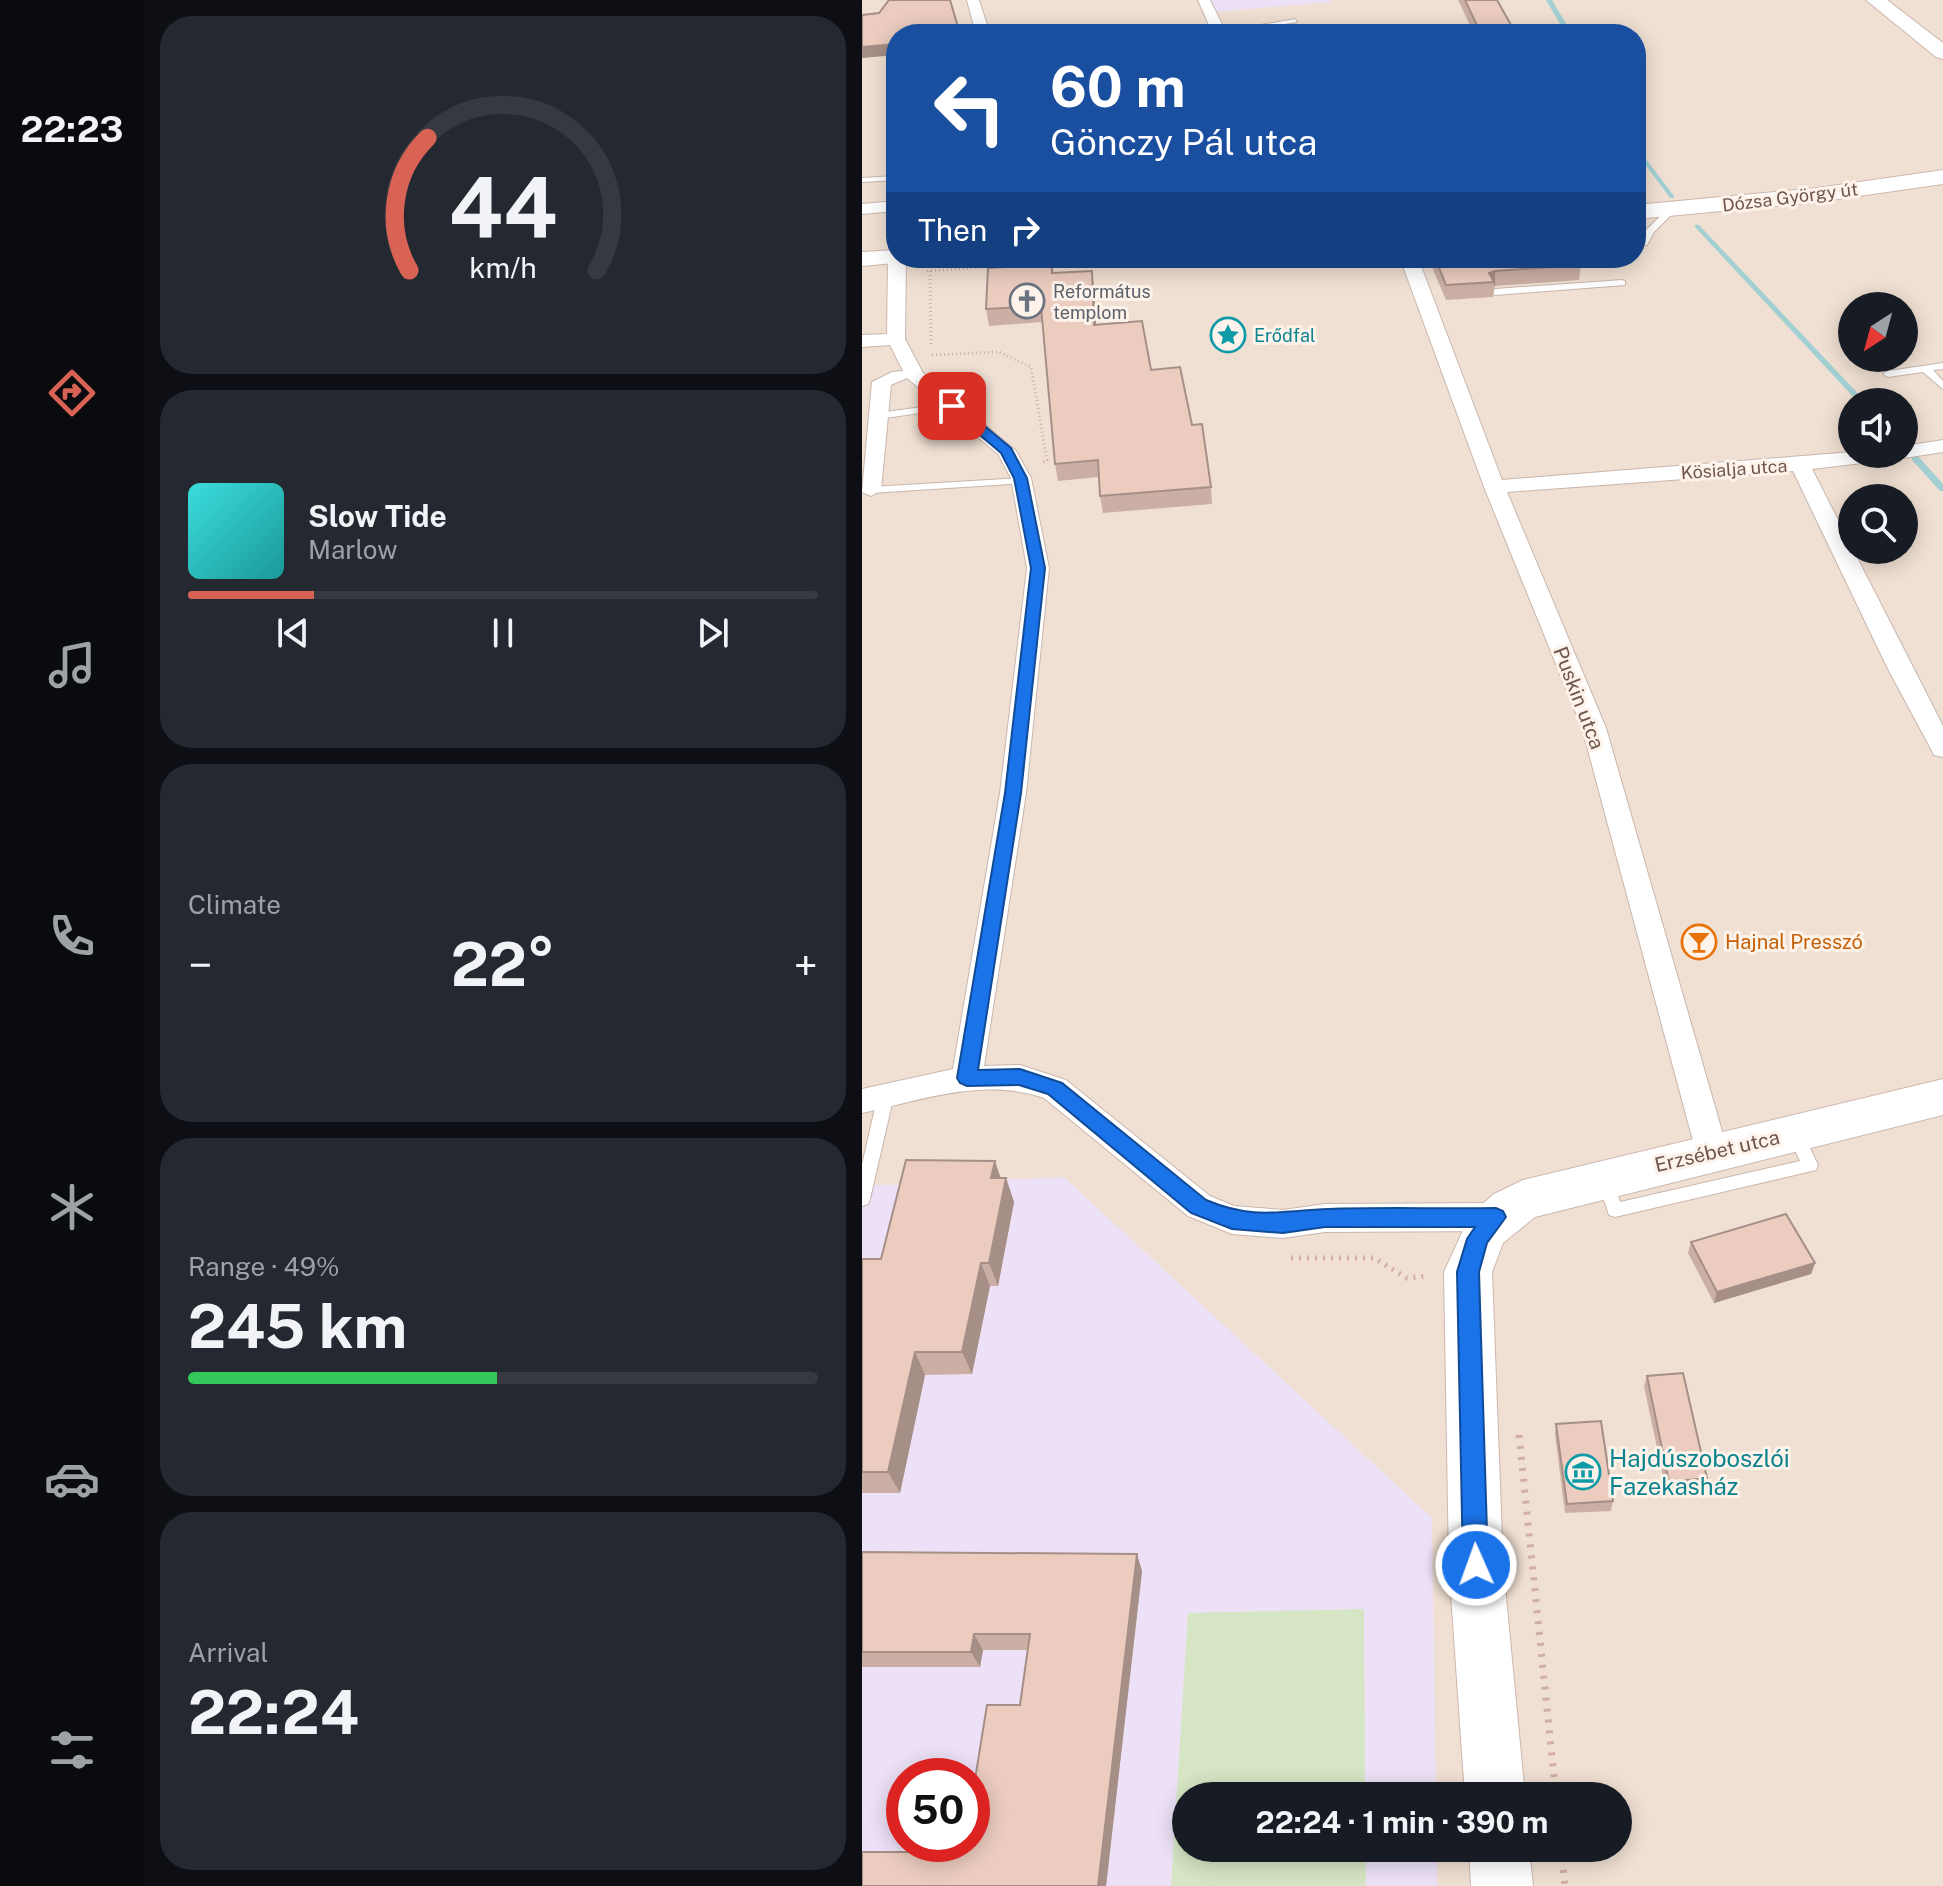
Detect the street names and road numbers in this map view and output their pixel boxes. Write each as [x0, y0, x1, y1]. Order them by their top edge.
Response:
street label: Dózsa György út [1721, 178, 1859, 216]
street label: Kösialja utca [1680, 455, 1788, 483]
street label: Puskin utca [1548, 643, 1610, 753]
street label: Erzsébet utca [1652, 1125, 1782, 1177]

